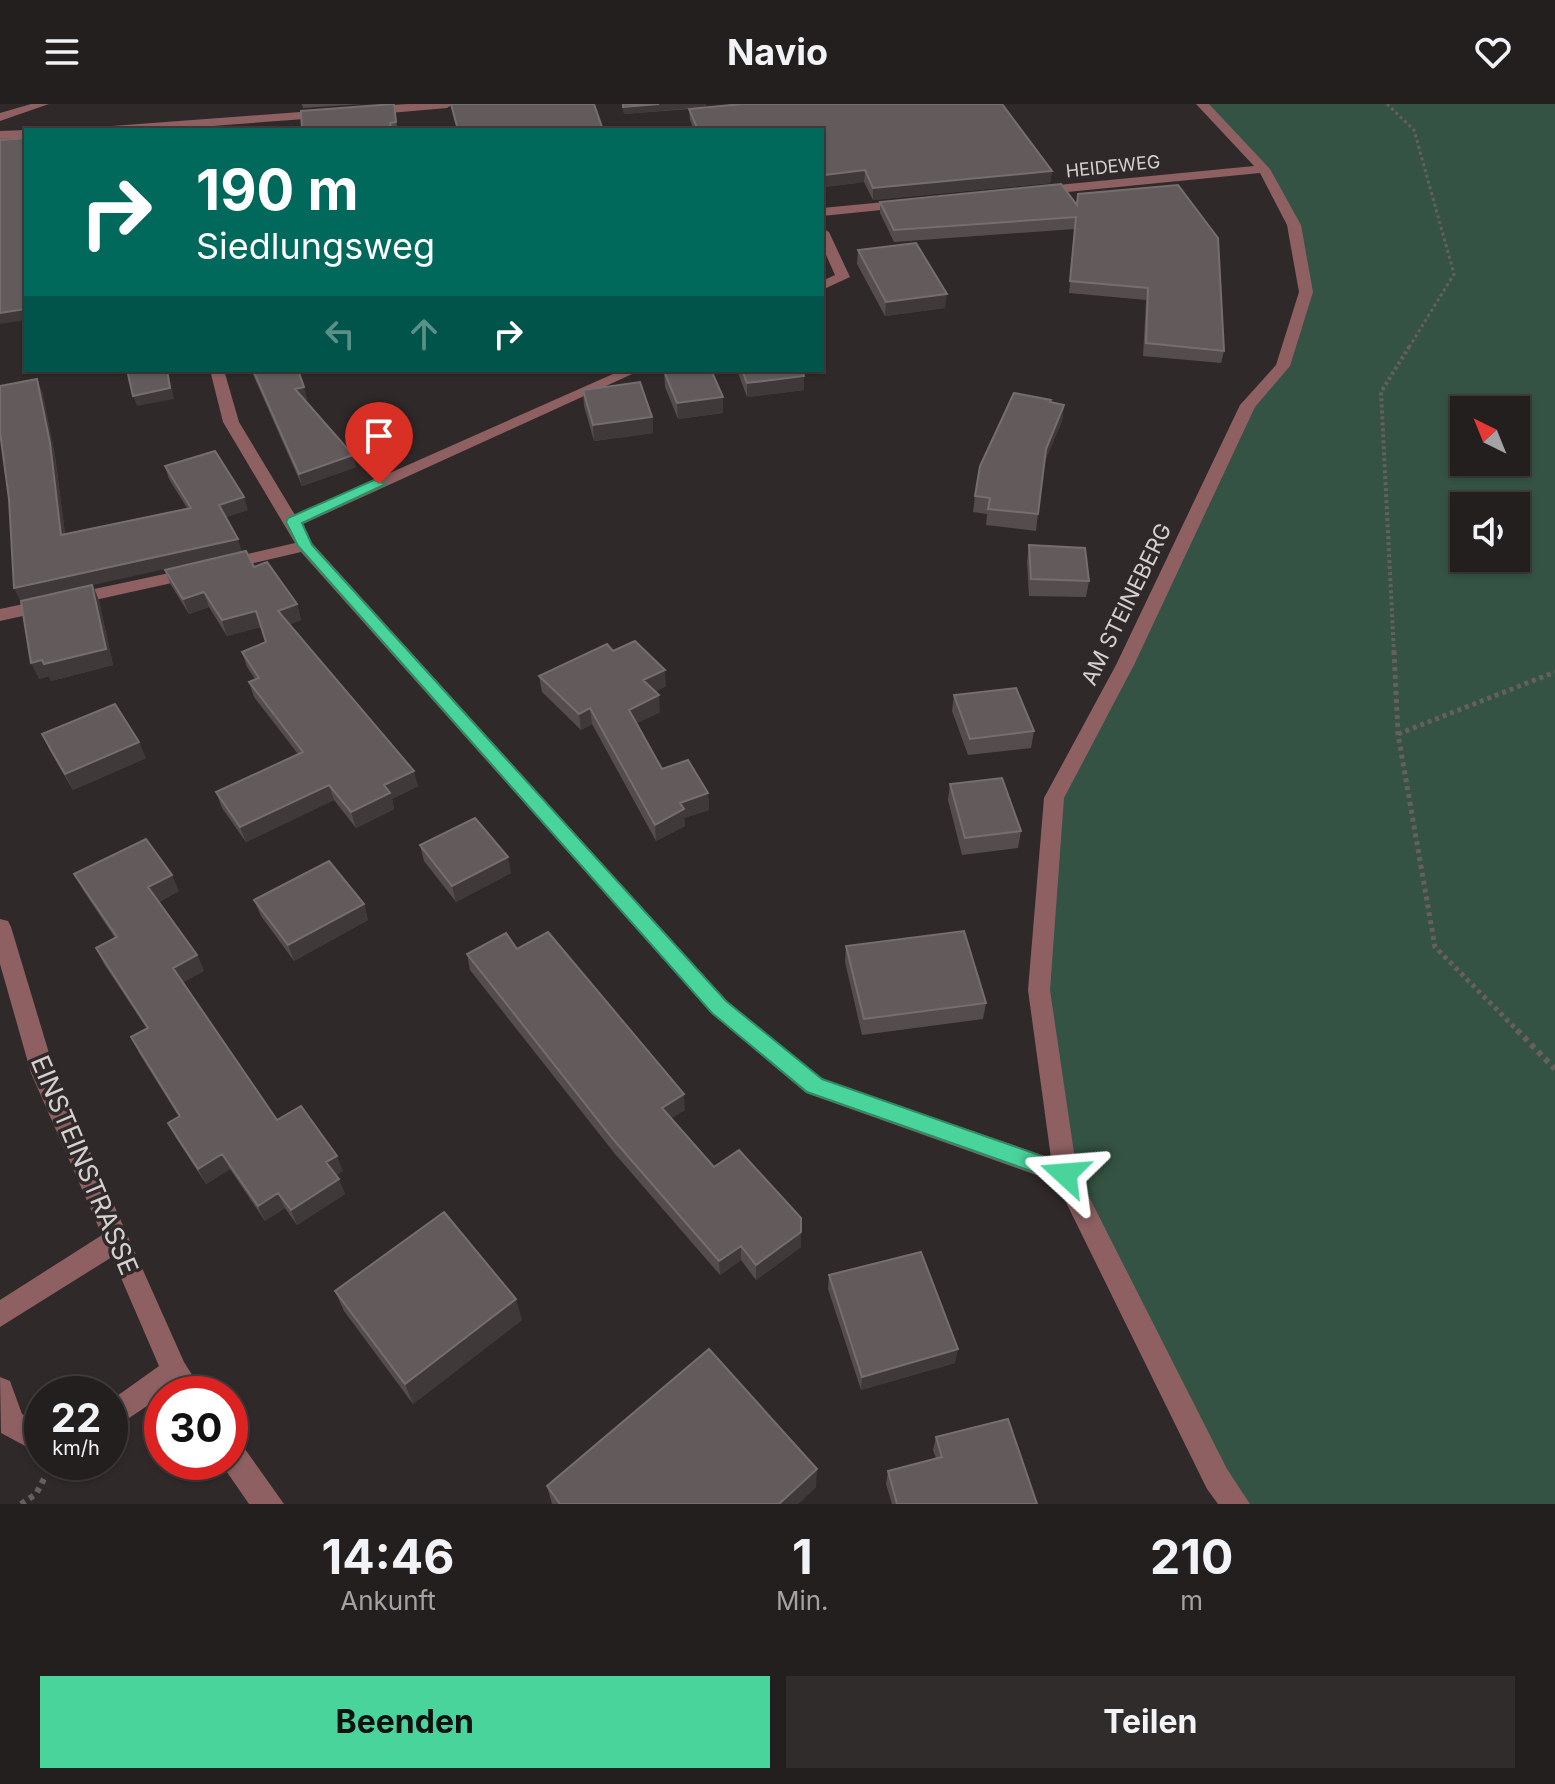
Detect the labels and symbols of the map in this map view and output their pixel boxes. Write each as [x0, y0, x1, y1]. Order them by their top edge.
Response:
street label: HEIDEWEG [1065, 151, 1161, 181]
north arrow [1450, 396, 1530, 476]
pin [345, 402, 413, 484]
street label: AM STEINEBERG [1076, 519, 1176, 689]
street label: EINSTEINSTRASSE [25, 1051, 145, 1279]
position arrow [1023, 1132, 1107, 1216]
speed limit sign: 30 [144, 1376, 248, 1480]

